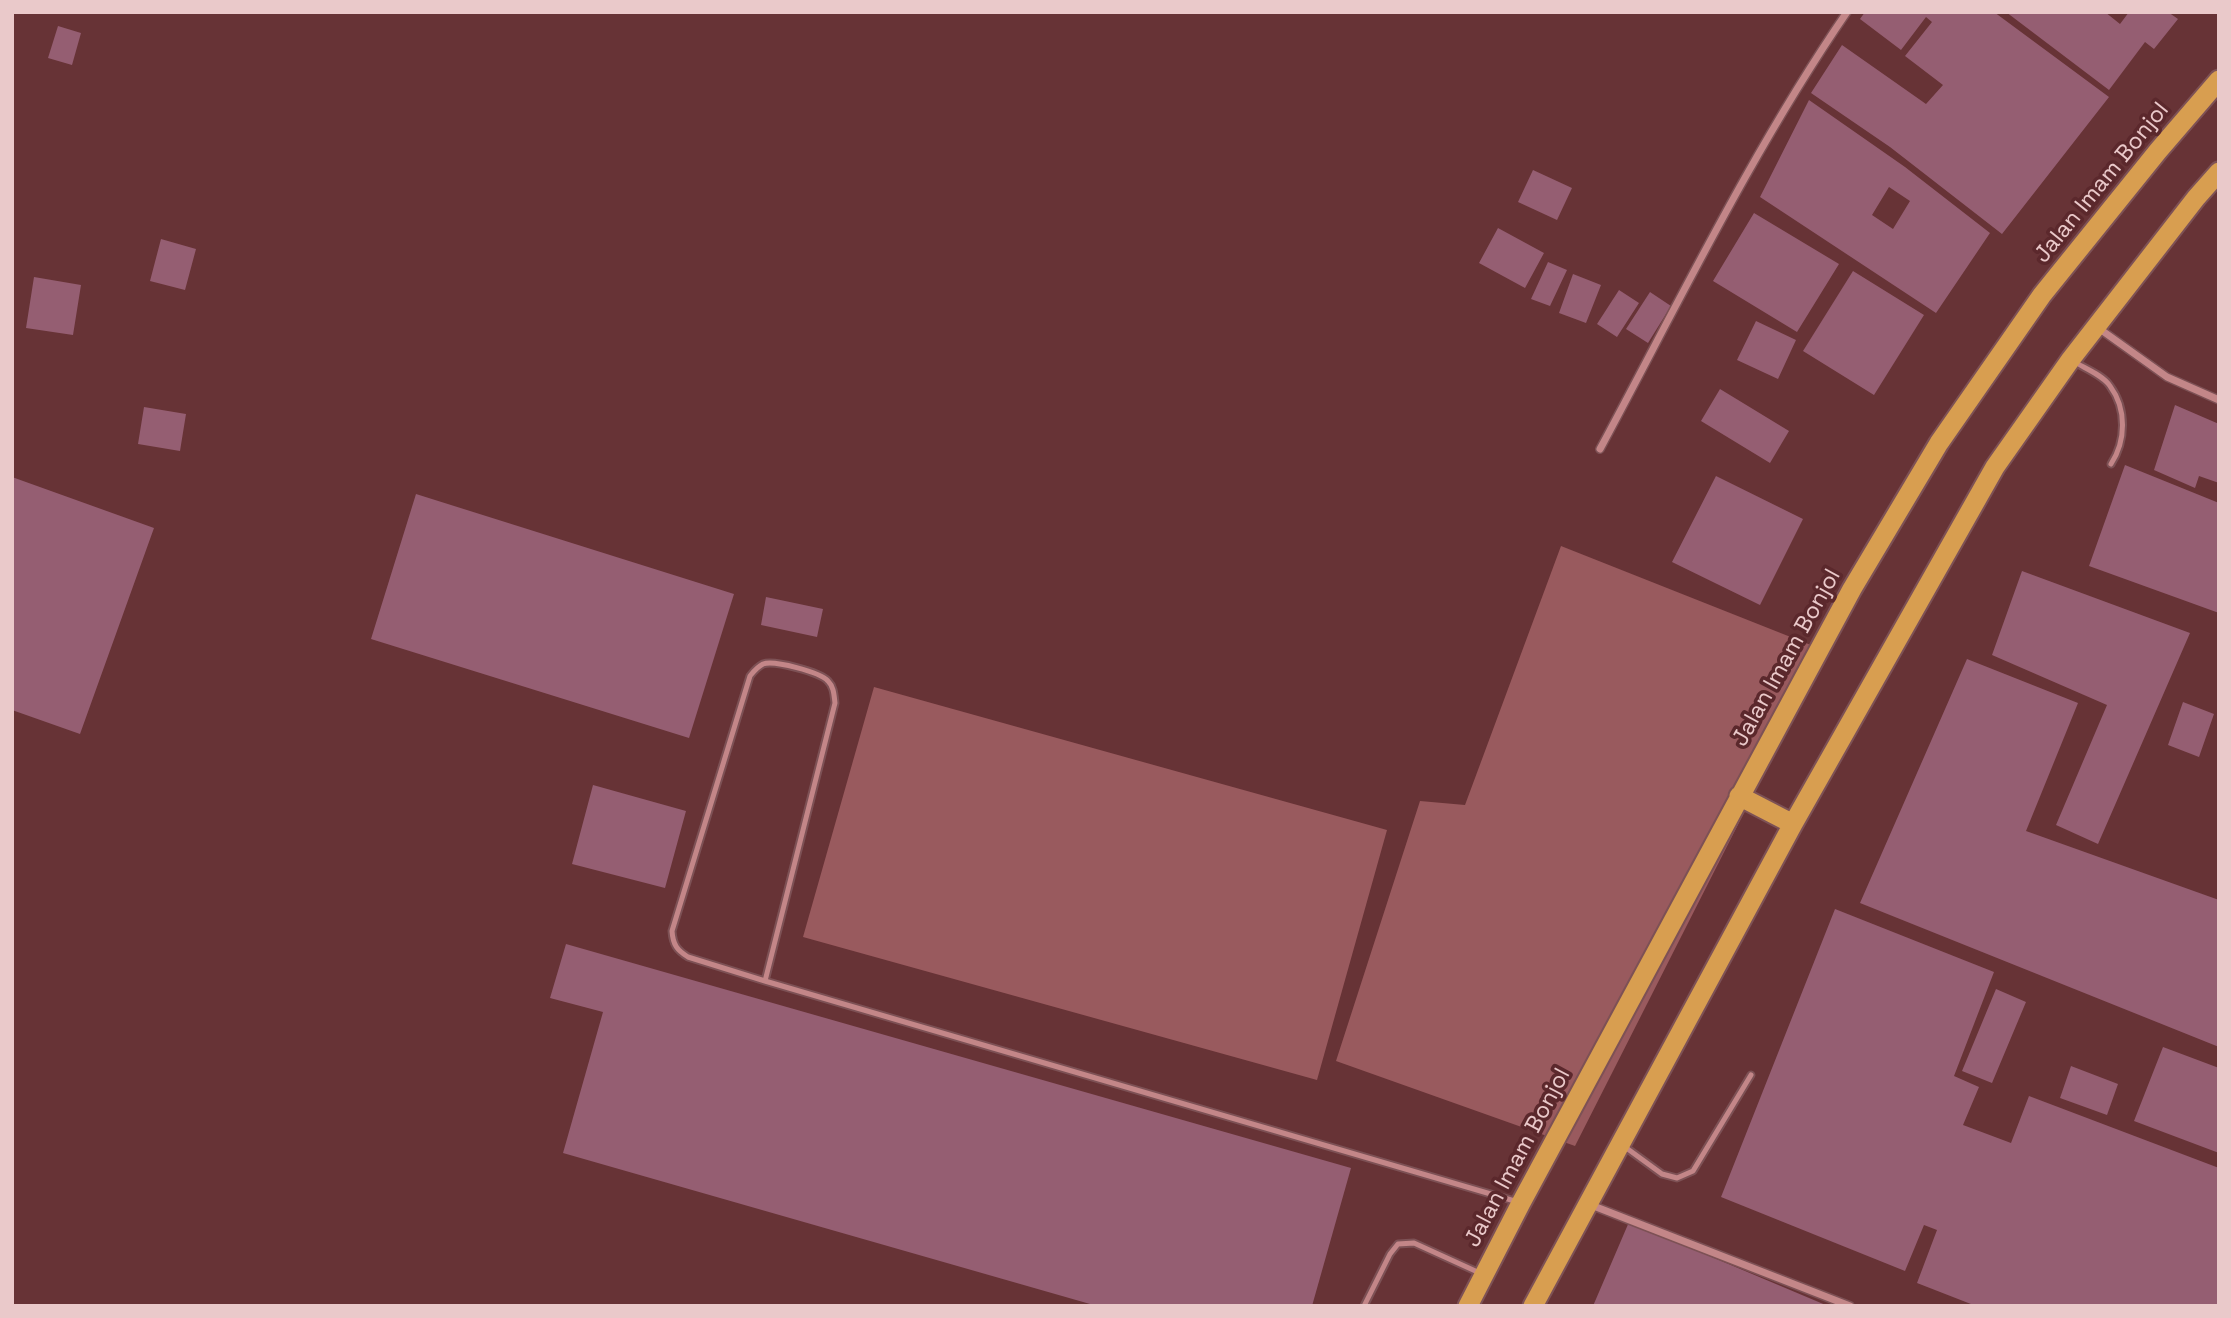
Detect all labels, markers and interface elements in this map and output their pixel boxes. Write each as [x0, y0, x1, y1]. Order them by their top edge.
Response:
street label: Jalan Imam Bonjol [2029, 97, 2175, 269]
street label: Jalan Imam Bonjol [1727, 564, 1847, 752]
street label: Jalan Imam Bonjol [1459, 1064, 1577, 1252]

